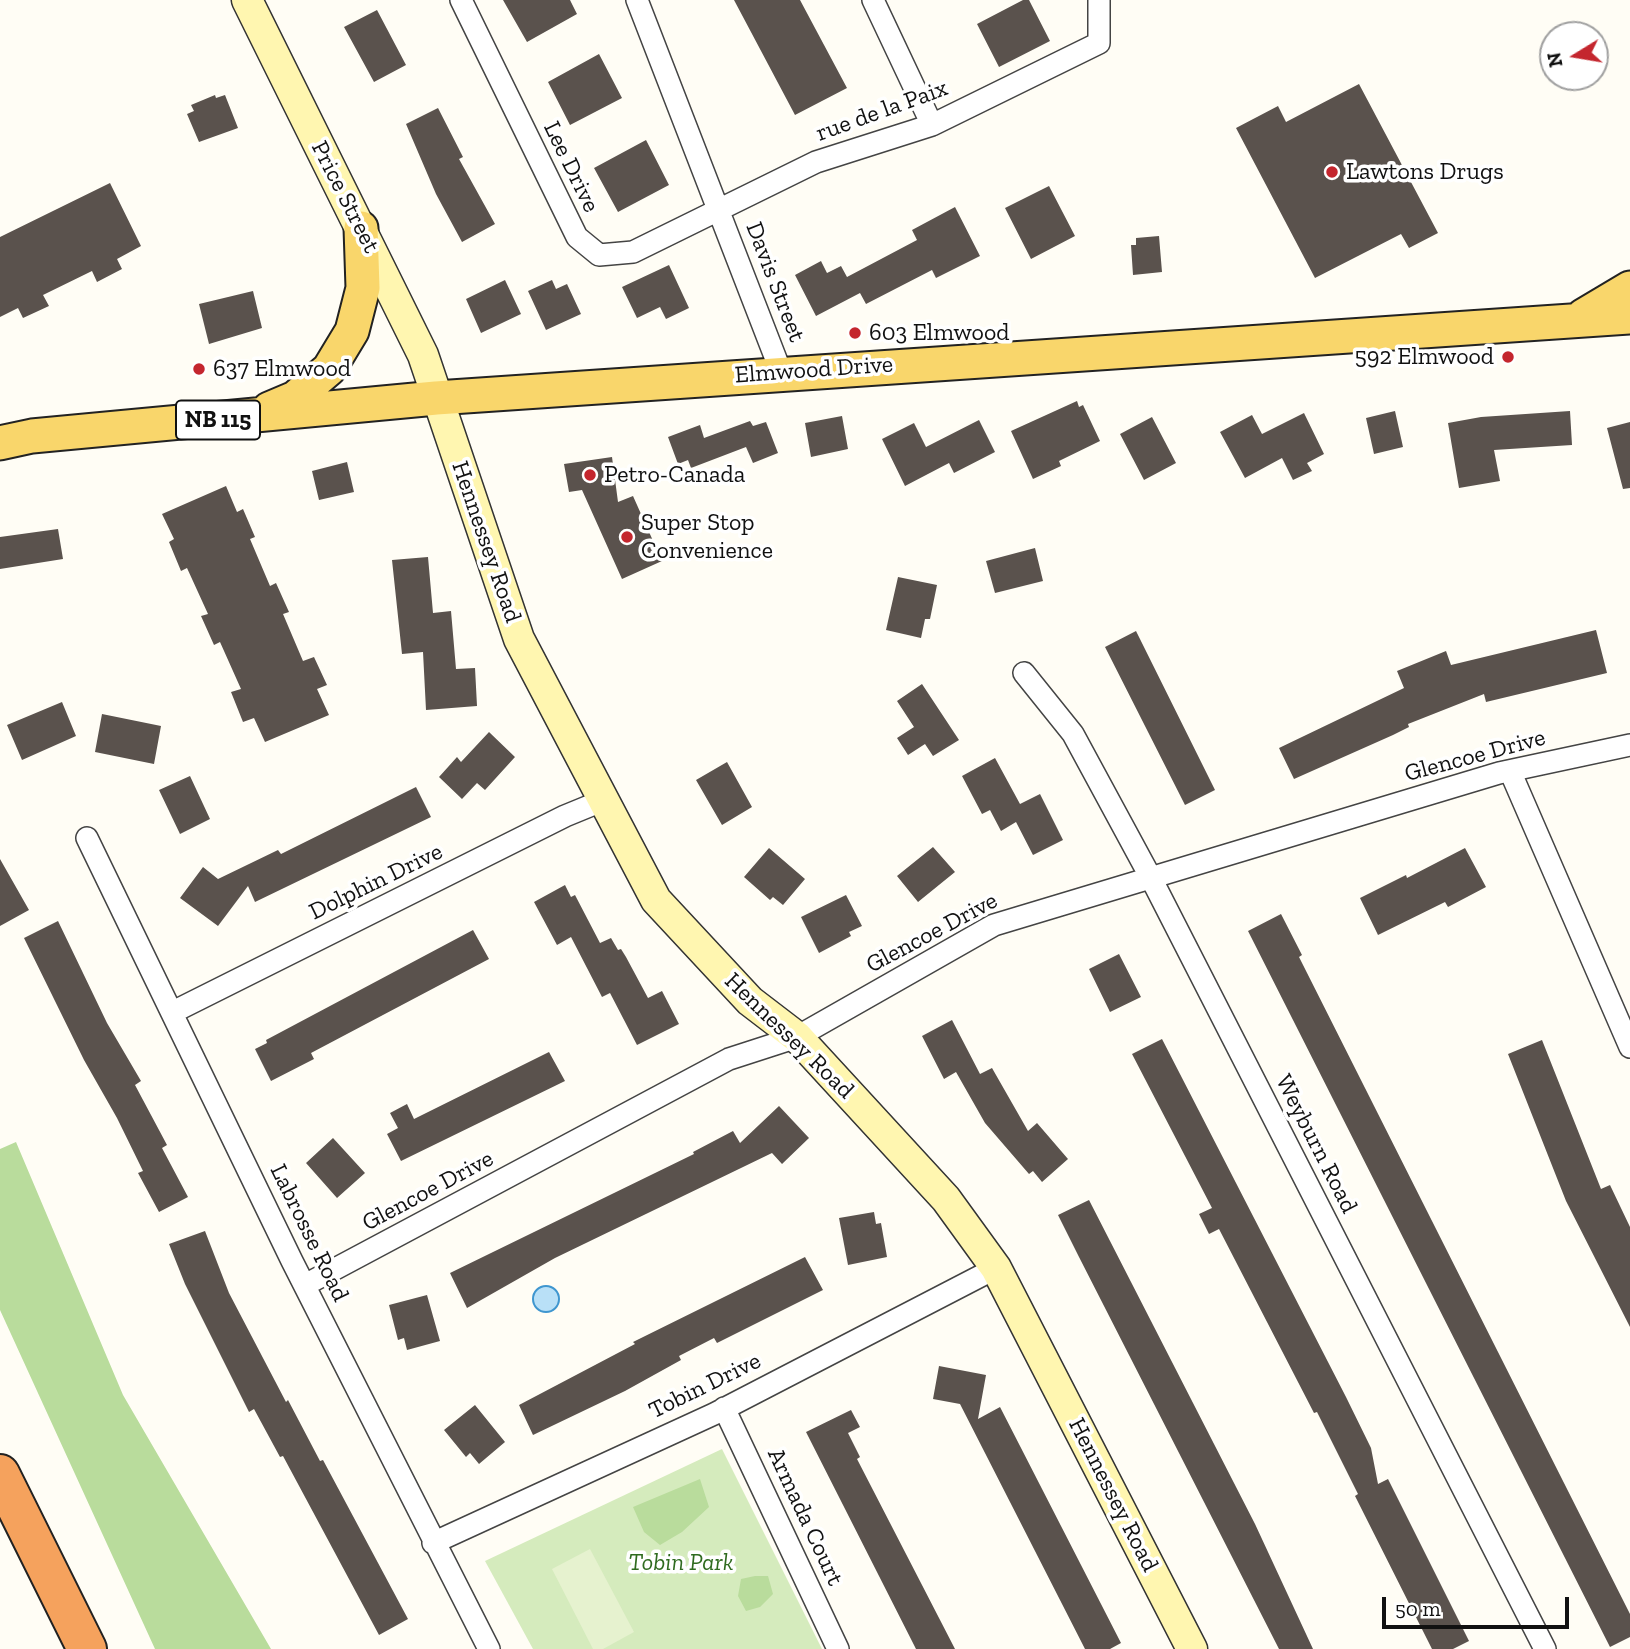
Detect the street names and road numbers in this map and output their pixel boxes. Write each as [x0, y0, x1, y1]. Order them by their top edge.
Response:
street label: rue de la Paix [812, 74, 952, 148]
street label: Lee Drive [537, 117, 605, 217]
street label: Price Street [305, 136, 385, 258]
street label: Davis Street [739, 218, 811, 346]
street label: Elmwood Drive [734, 350, 894, 390]
road number: NB 115 [176, 400, 260, 440]
street label: Hennessey Road [445, 458, 527, 626]
street label: Glencoe Drive [1401, 723, 1549, 789]
street label: Dolphin Drive [305, 837, 447, 927]
street label: Glencoe Drive [861, 886, 1003, 980]
street label: Hennessey Road [718, 967, 860, 1105]
street label: Weyburn Road [1269, 1070, 1363, 1218]
street label: Glencoe Drive [357, 1144, 499, 1238]
street label: Labrosse Road [263, 1160, 355, 1306]
street label: Tobin Drive [644, 1347, 766, 1425]
street label: Hennessey Road [1062, 1413, 1164, 1577]
street label: Armada Court [761, 1444, 849, 1590]

